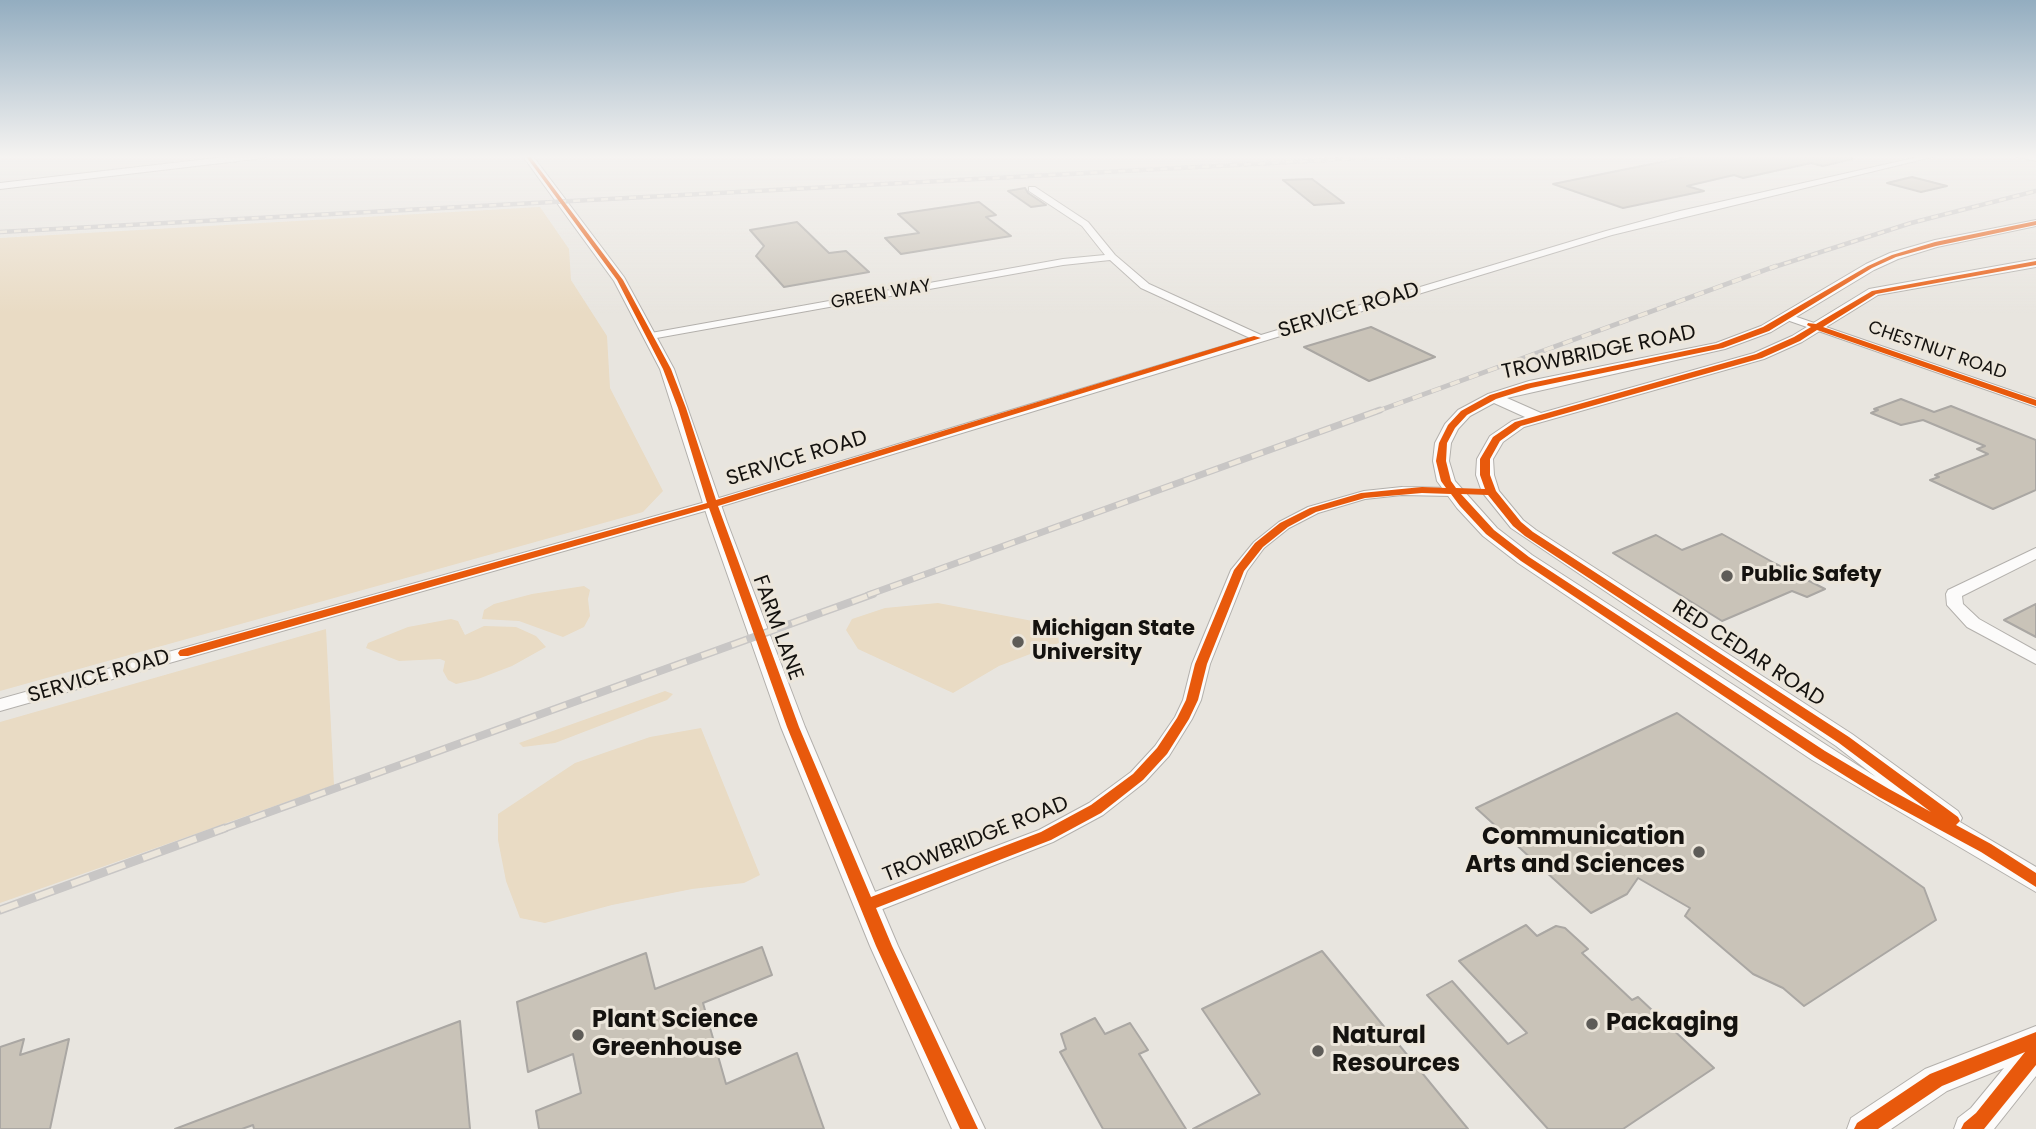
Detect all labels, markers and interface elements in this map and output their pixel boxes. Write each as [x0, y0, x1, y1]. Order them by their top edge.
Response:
street label: GREEN WAY [829, 276, 933, 314]
street label: SERVICE ROAD [1275, 278, 1423, 344]
street label: CHESTNUT ROAD [1865, 317, 2009, 385]
street label: TROWBRIDGE ROAD [1500, 320, 1698, 386]
street label: SERVICE ROAD [723, 426, 871, 492]
place label: Public Safety [1741, 563, 1882, 589]
marker: Public Safety [1719, 568, 1735, 584]
street label: FARM LANE [746, 572, 808, 684]
street label: RED CEDAR ROAD [1667, 595, 1829, 713]
place label: Michigan State University [1032, 617, 1195, 667]
marker: Michigan State University [1010, 634, 1026, 650]
street label: SERVICE ROAD [25, 645, 173, 709]
street label: TROWBRIDGE ROAD [880, 791, 1072, 889]
place label: Communication Arts and Sciences [1465, 824, 1685, 880]
marker: Communication Arts and Sciences [1691, 844, 1707, 860]
place label: Plant Science Greenhouse [592, 1007, 758, 1063]
place label: Packaging [1606, 1010, 1739, 1038]
marker: Packaging [1584, 1016, 1600, 1032]
place label: Natural Resources [1332, 1023, 1460, 1079]
marker: Plant Science Greenhouse [570, 1027, 586, 1043]
marker: Natural Resources [1310, 1043, 1326, 1059]

